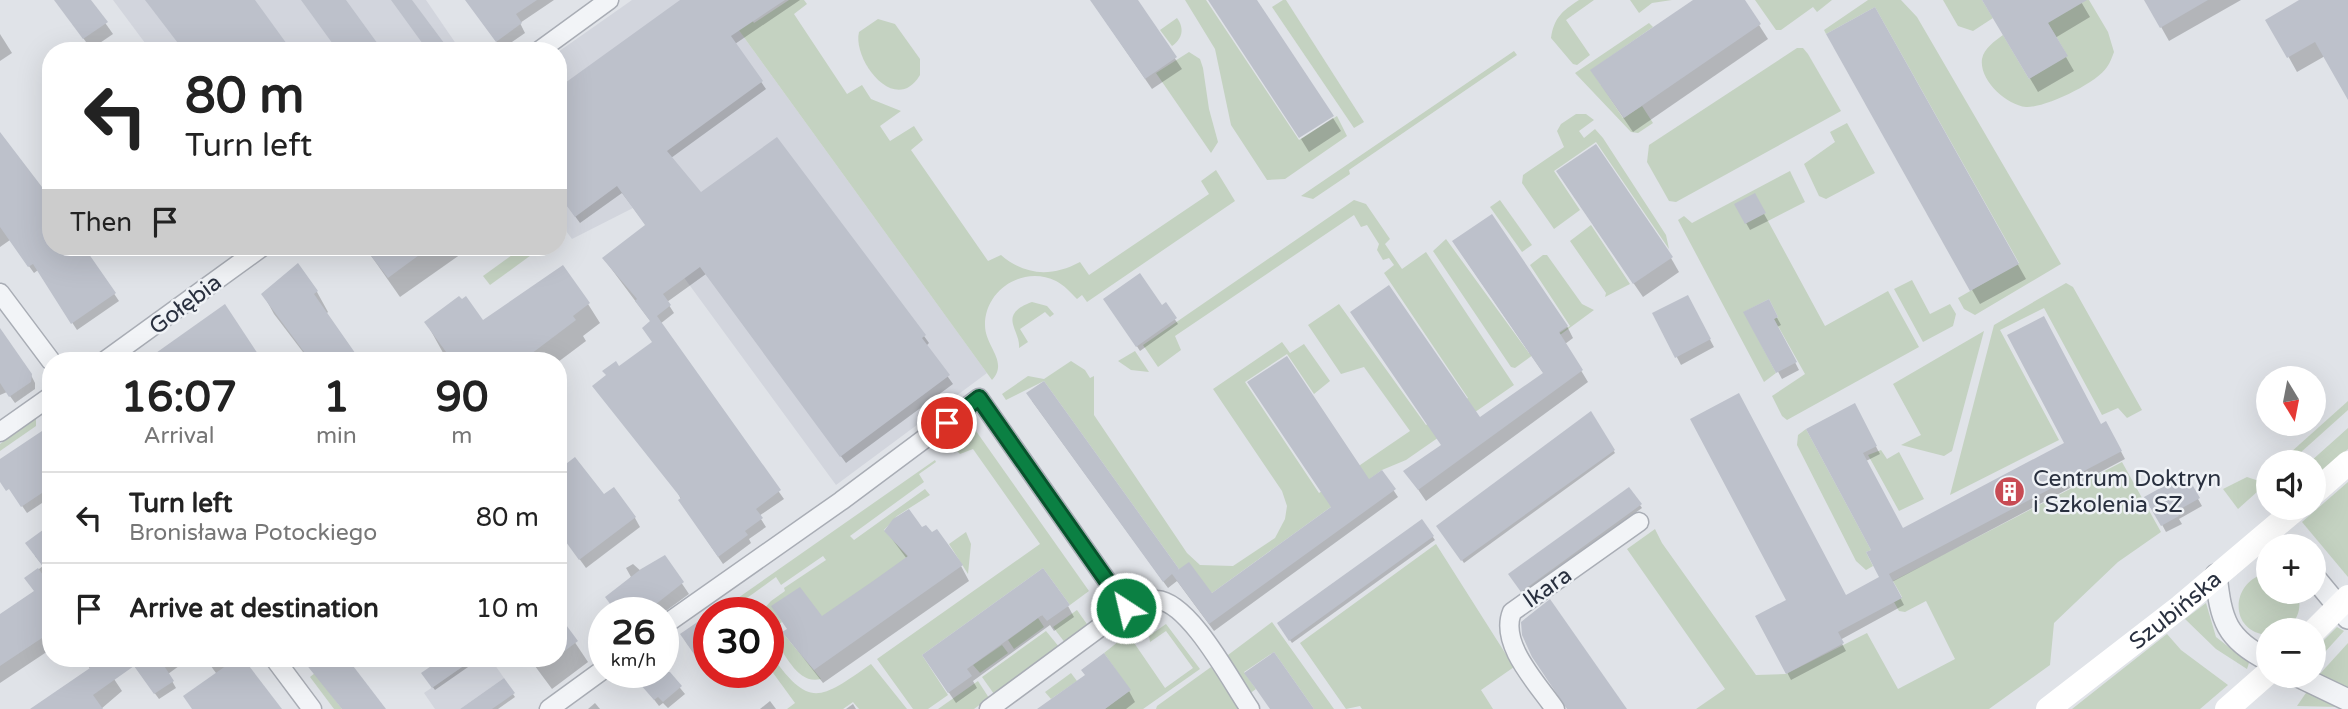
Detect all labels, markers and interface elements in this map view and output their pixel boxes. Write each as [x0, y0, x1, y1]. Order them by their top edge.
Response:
text: 80 m [185, 67, 304, 126]
icon: left [70, 70, 161, 161]
text: Turn left [185, 127, 312, 165]
icon: arrive [146, 203, 184, 241]
text: Then [70, 207, 132, 238]
street label: Gołębia [144, 268, 227, 341]
north arrow [2256, 366, 2326, 436]
map controls [2256, 366, 2326, 688]
text: 16:07 [121, 372, 237, 423]
text: 1 [323, 372, 350, 423]
text: 90 [436, 372, 488, 423]
pin [917, 393, 977, 453]
icon: arrive [928, 404, 966, 442]
text: Arrival [143, 422, 214, 450]
text: min [316, 422, 357, 450]
text: m [451, 422, 472, 450]
button: sound [2256, 450, 2326, 520]
place label: Centrum Doktryn i Szkolenia SZ [2033, 465, 2221, 519]
building icon: Centrum Doktryn i Szkolenia SZ [1993, 474, 2027, 508]
text: Turn left [129, 488, 232, 519]
icon: left [70, 499, 108, 537]
text: 80 m [476, 502, 539, 533]
text: Bronisława Potockiego [129, 519, 377, 547]
button: + [2256, 534, 2326, 604]
street label: Ikara [1518, 561, 1577, 615]
street label: Szubińska [2124, 565, 2227, 656]
position arrow [1089, 571, 1163, 645]
icon: arrive [70, 590, 108, 628]
text: Arrive at destination [129, 593, 379, 624]
text: 10 m [476, 593, 539, 624]
speed limit sign: 30 [693, 597, 784, 688]
text: 26 [612, 612, 655, 654]
button: − [2256, 618, 2326, 688]
text: km/h [611, 649, 656, 671]

